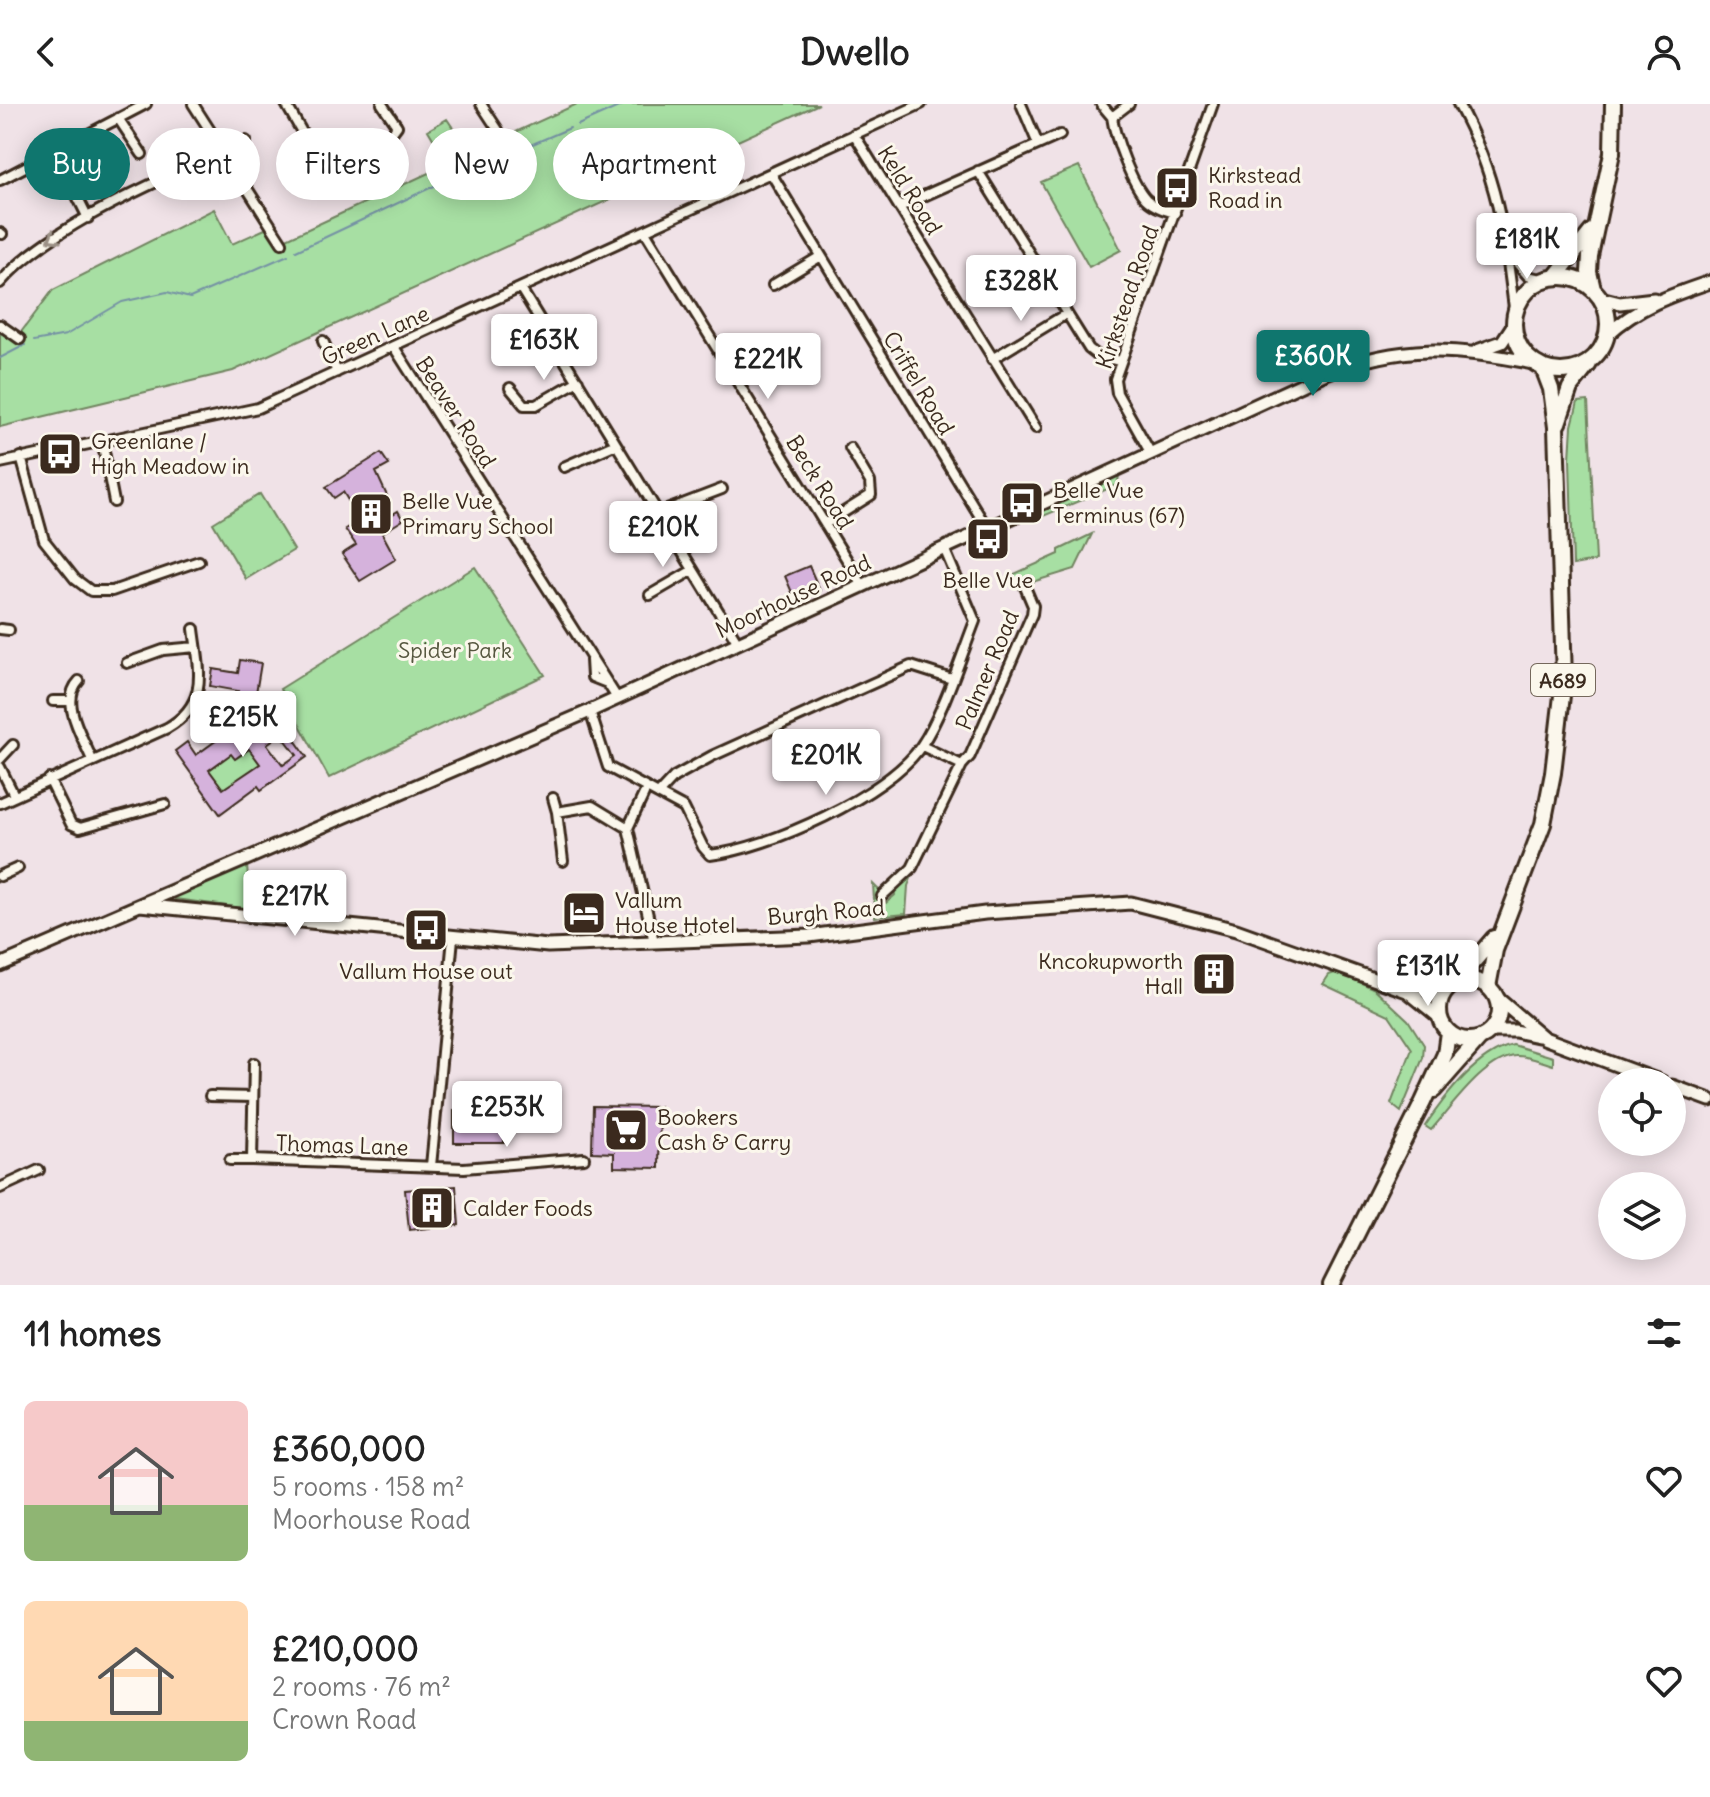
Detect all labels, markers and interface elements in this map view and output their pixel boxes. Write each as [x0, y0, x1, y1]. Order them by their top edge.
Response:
icon: back [24, 30, 68, 74]
text: Dwello [800, 30, 910, 75]
icon: person [1642, 30, 1686, 74]
chip: Buy [24, 128, 130, 200]
chip: Rent [146, 128, 260, 200]
chip: Filters [276, 128, 409, 200]
chip: New [425, 128, 537, 200]
chip: Apartment [553, 128, 745, 200]
street label: Keld Road [872, 140, 948, 240]
place label: Kirkstead Road in [1208, 161, 1301, 214]
bus stop icon: Kirkstead Road in [1153, 164, 1201, 212]
pin: £181K [1471, 213, 1583, 281]
street label: Kirkstead Road [1089, 221, 1165, 372]
text: £181K [1494, 222, 1560, 255]
one-way arrow [47, 228, 62, 244]
pin: £328K [965, 255, 1077, 323]
text: £328K [984, 264, 1058, 297]
street label: Green Lane [317, 299, 433, 371]
pin: £163K [488, 314, 600, 382]
text: £163K [509, 323, 579, 356]
street label: Criffel Road [877, 326, 961, 440]
pin: £360K [1257, 330, 1369, 398]
pin: £221K [712, 333, 824, 401]
text: £360K [1275, 339, 1351, 372]
text: £221K [734, 342, 802, 375]
street label: Beaver Road [410, 351, 502, 473]
place label: Greenlane / High Meadow in [91, 427, 249, 480]
bus stop icon: Greenlane / High Meadow in [36, 430, 84, 478]
street label: Beck Road [780, 430, 860, 534]
place label: Belle Vue Terminus (67) [1053, 476, 1185, 529]
bus stop icon: Belle Vue Terminus (67) [998, 479, 1046, 527]
place label: Belle Vue Primary School [402, 487, 553, 540]
building icon: Belle Vue Primary School [347, 490, 395, 538]
pin: £210K [607, 501, 719, 569]
text: £210K [627, 510, 699, 543]
bus stop icon: Belle Vue [964, 515, 1012, 563]
street label: Moorhouse Road [711, 548, 875, 644]
place label: Belle Vue [943, 566, 1033, 594]
street label: Palmer Road [949, 606, 1025, 734]
park label: Spider Park [398, 636, 512, 664]
road number: A689 [1531, 664, 1595, 696]
pin: £215K [187, 691, 299, 759]
text: £215K [208, 700, 278, 733]
pin: £201K [770, 729, 882, 797]
text: £201K [790, 738, 862, 771]
pin: £217K [239, 870, 351, 938]
text: £217K [261, 879, 329, 912]
place label: Vallum House Hotel [615, 886, 735, 939]
hotel icon: Vallum House Hotel [560, 889, 608, 937]
street label: Burgh Road [766, 893, 886, 931]
bus stop icon: Vallum House out [402, 906, 450, 954]
pin: £131K [1372, 940, 1484, 1008]
place label: Kncokupworth Hall [1038, 947, 1183, 1000]
text: £131K [1396, 949, 1460, 982]
building icon: Kncokupworth Hall [1190, 950, 1238, 998]
place label: Vallum House out [339, 957, 513, 985]
map controls [1598, 1068, 1686, 1260]
button: locate [1598, 1068, 1686, 1156]
pin: £253K [451, 1081, 563, 1149]
text: £253K [470, 1090, 544, 1123]
place label: Bookers Cash & Carry [657, 1103, 791, 1156]
supermarket icon: Bookers Cash & Carry [602, 1106, 650, 1154]
street label: Thomas Lane [275, 1129, 409, 1161]
button: layers [1598, 1172, 1686, 1260]
building icon: Calder Foods [408, 1184, 456, 1232]
place label: Calder Foods [463, 1194, 593, 1222]
icon: filters [1642, 1311, 1686, 1355]
text: 11 homes [24, 1312, 161, 1355]
text: £360,000 [272, 1427, 426, 1470]
icon: home [88, 1433, 184, 1529]
icon: heart [1642, 1459, 1686, 1503]
text: 5 rooms · 158 m² [272, 1470, 464, 1503]
text: Moorhouse Road [272, 1503, 471, 1536]
text: £210,000 [272, 1627, 419, 1670]
icon: home [88, 1633, 184, 1729]
icon: heart [1642, 1659, 1686, 1703]
text: 2 rooms · 76 m² [272, 1670, 451, 1703]
text: Crown Road [272, 1703, 417, 1736]

